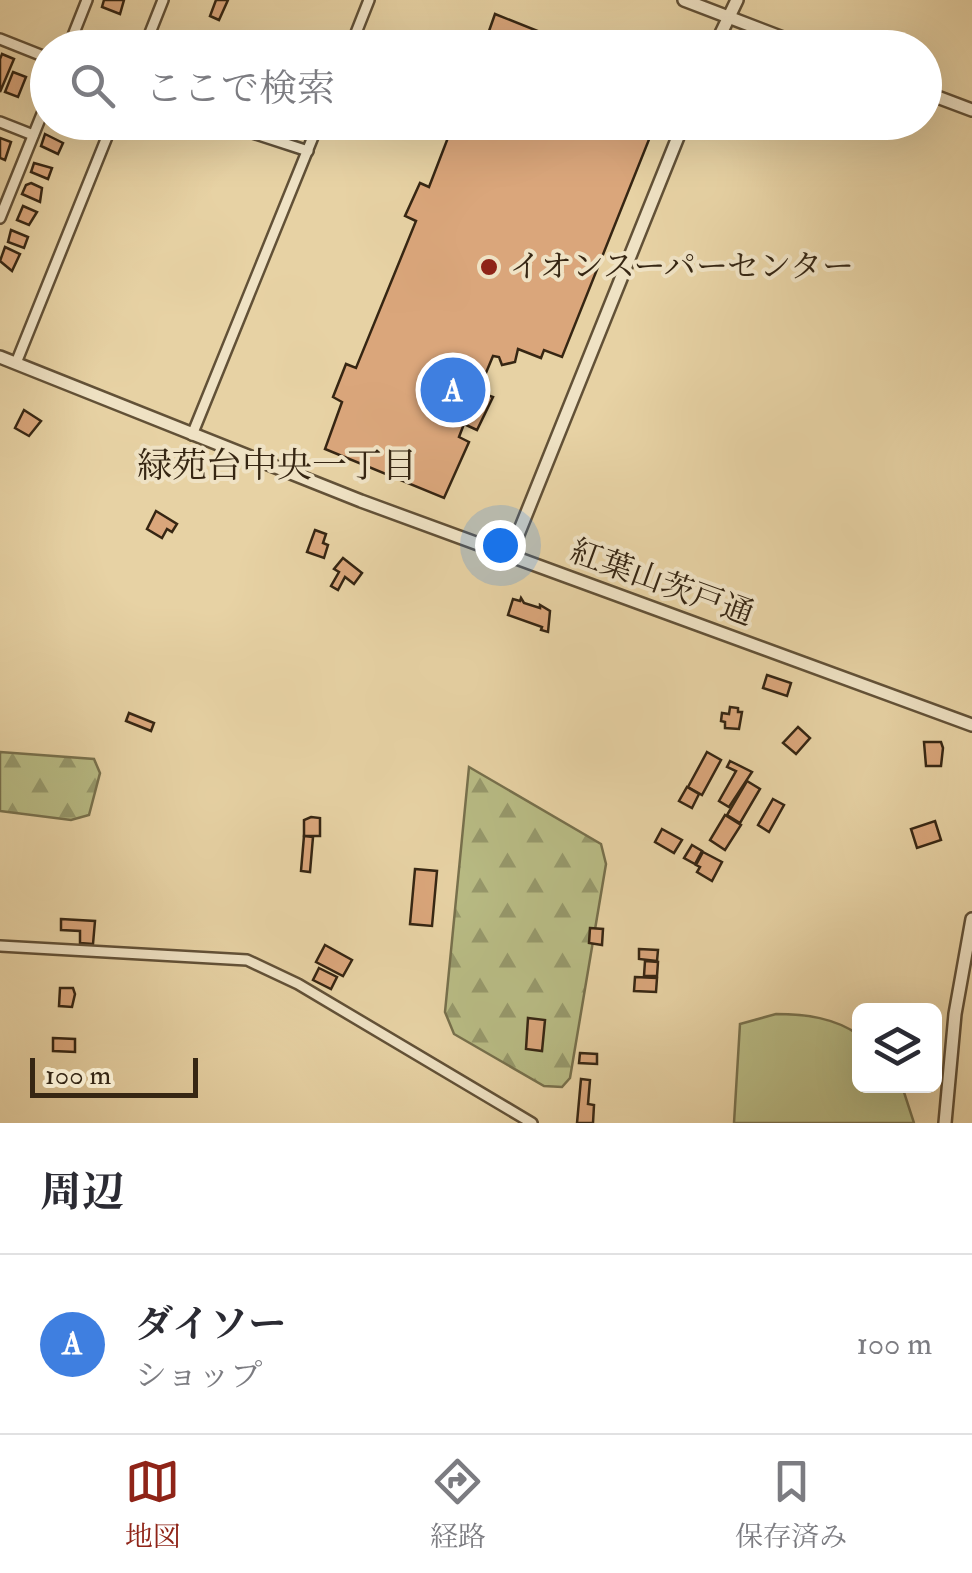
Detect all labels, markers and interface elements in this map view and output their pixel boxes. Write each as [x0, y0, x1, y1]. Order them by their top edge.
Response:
search box [30, 30, 942, 140]
icon: search [65, 58, 120, 113]
text: ここで検索 [145, 65, 335, 113]
place label: イオンスーパーセンター [509, 247, 854, 287]
marker: イオンスーパーセンター [478, 256, 500, 278]
pin: A [420, 352, 486, 428]
district label: 緑苑台中央一丁目 [137, 444, 417, 488]
your location [475, 520, 526, 571]
street label: 紅葉山茨戸通 [565, 531, 759, 635]
map controls [852, 1003, 942, 1093]
button: layers [852, 1003, 942, 1093]
scale bar [30, 1053, 198, 1098]
text: 100 m [45, 1058, 111, 1093]
text: 周辺 [40, 1167, 124, 1219]
text: ダイソー [135, 1301, 286, 1349]
text: A [62, 1324, 83, 1364]
text: 100 m [856, 1324, 932, 1364]
text: ショップ [135, 1356, 262, 1396]
tab: 地図 [125, 1454, 181, 1555]
tab: 経路 [430, 1454, 486, 1555]
tab: 保存済み [735, 1454, 847, 1555]

